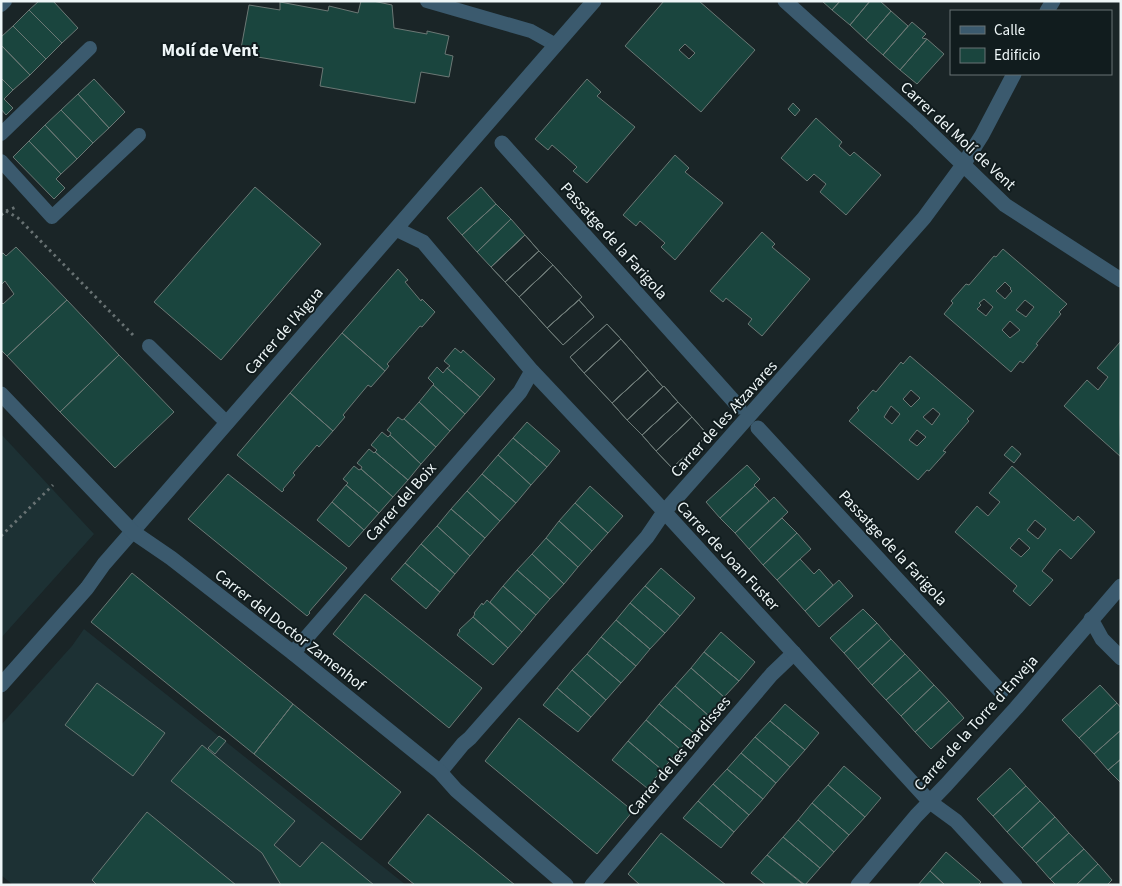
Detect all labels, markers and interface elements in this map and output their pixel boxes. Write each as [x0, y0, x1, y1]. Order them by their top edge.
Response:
legend [950, 10, 1112, 75]
text: Calle [994, 20, 1025, 41]
district label: Molí de Vent [162, 38, 259, 63]
text: Edificio [994, 45, 1041, 66]
street label: Carrer del Molí de Vent [895, 77, 1021, 196]
street label: Passatge de la Farigola [555, 178, 673, 304]
street label: Carrer de l'Aigua [240, 282, 328, 380]
street label: Carrer de les Atzavares [666, 356, 783, 482]
street label: Carrer del Boix [361, 458, 441, 546]
street label: Passatge de la Farigola [834, 485, 952, 611]
street label: Carrer de Joan Fuster [671, 496, 785, 616]
street label: Carrer del Doctor Zamenhof [210, 564, 371, 697]
street label: Carrer de la Torre d'Enveja [909, 650, 1043, 796]
street label: Carrer de les Bardisses [622, 691, 736, 821]

